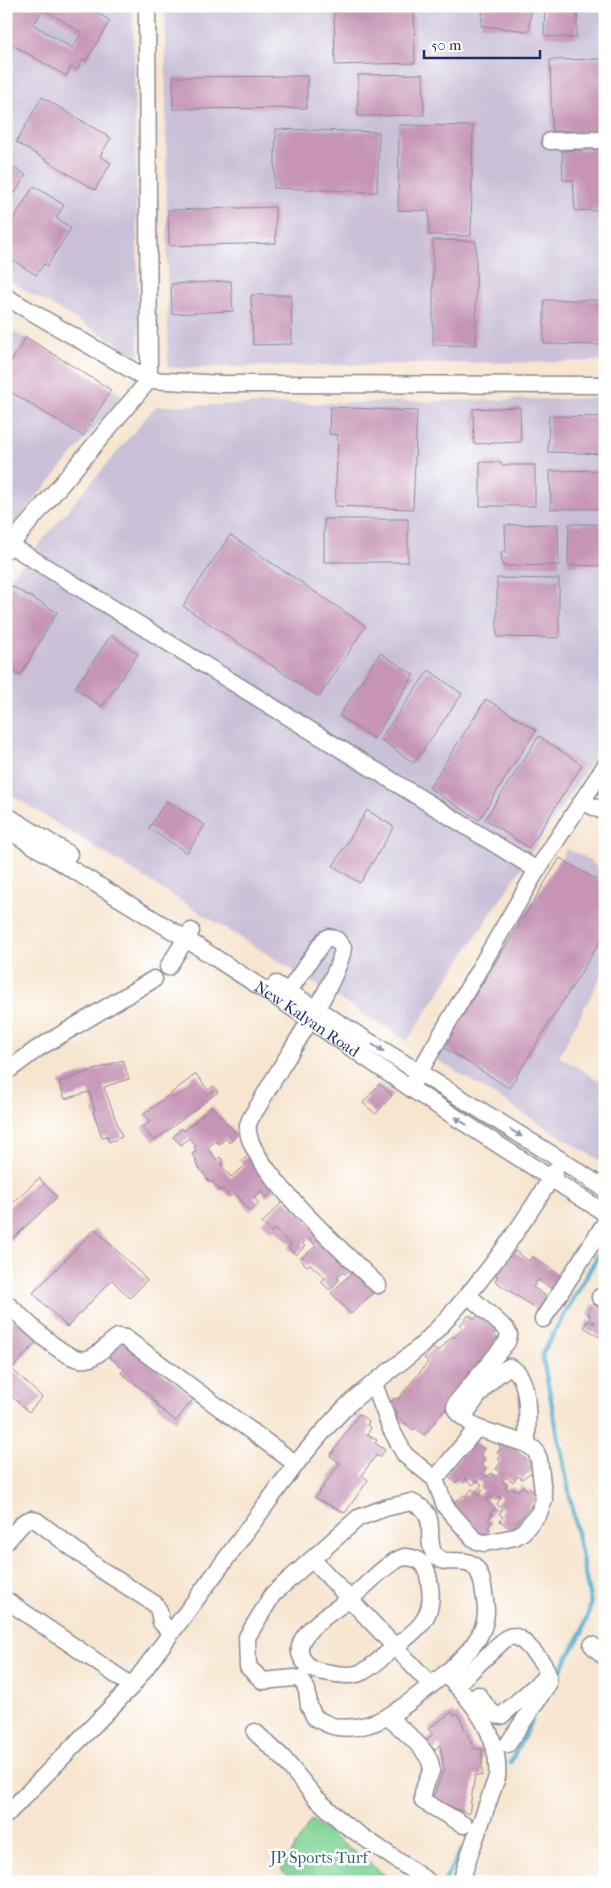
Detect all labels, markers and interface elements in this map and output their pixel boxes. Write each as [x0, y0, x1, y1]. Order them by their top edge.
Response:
scale bar [424, 28, 540, 60]
text: 50 m [431, 36, 462, 54]
street label: New Kalyan Road [251, 976, 364, 1061]
one-way arrow [371, 1043, 384, 1052]
one-way arrow [454, 1116, 467, 1126]
one-way arrow [510, 1128, 523, 1137]
park label: JP Sports Turf [268, 1848, 371, 1867]

